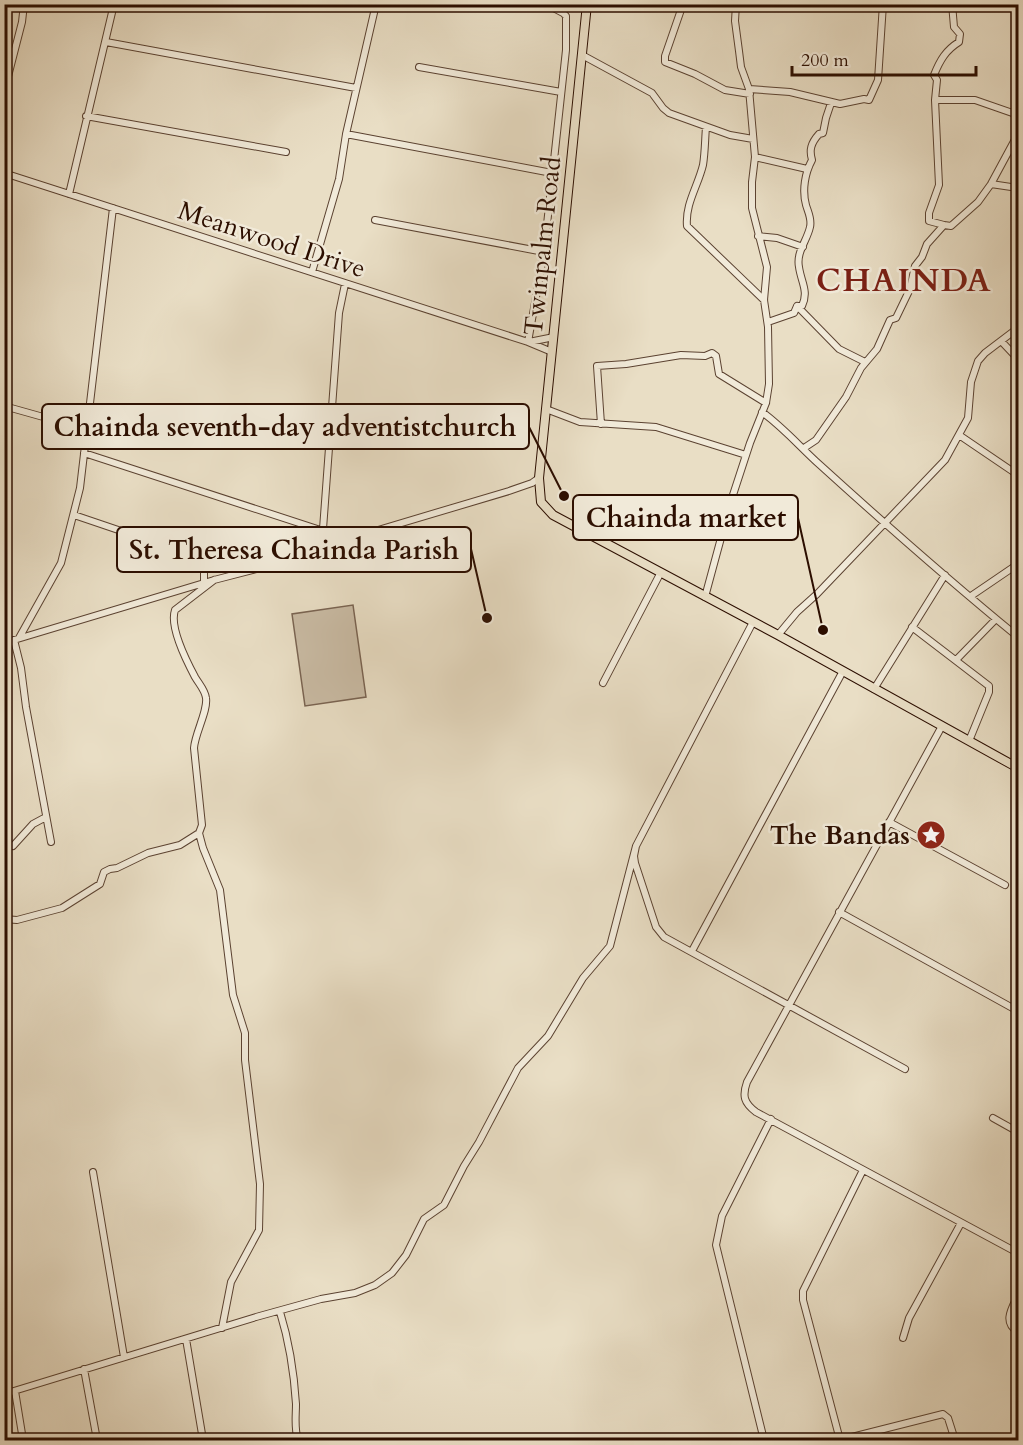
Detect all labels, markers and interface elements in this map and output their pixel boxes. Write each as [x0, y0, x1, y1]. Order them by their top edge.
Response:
scale bar [792, 39, 976, 77]
text: 200 m [801, 48, 849, 73]
street label: Twinpalm Road [516, 155, 569, 337]
street label: Meanwood Drive [174, 193, 370, 286]
district label: CHAINDA [816, 259, 992, 303]
callout: Chainda seventh-day adventistchurch [42, 404, 529, 449]
text: Chainda seventh-day adventistchurch [54, 409, 517, 446]
callout: Chainda market [573, 495, 798, 540]
text: Chainda market [586, 500, 787, 537]
callout: St. Theresa Chainda Parish [117, 527, 471, 572]
text: St. Theresa Chainda Parish [129, 532, 459, 569]
place label: The Bandas [770, 818, 910, 853]
place icon: The Bandas [915, 819, 947, 851]

